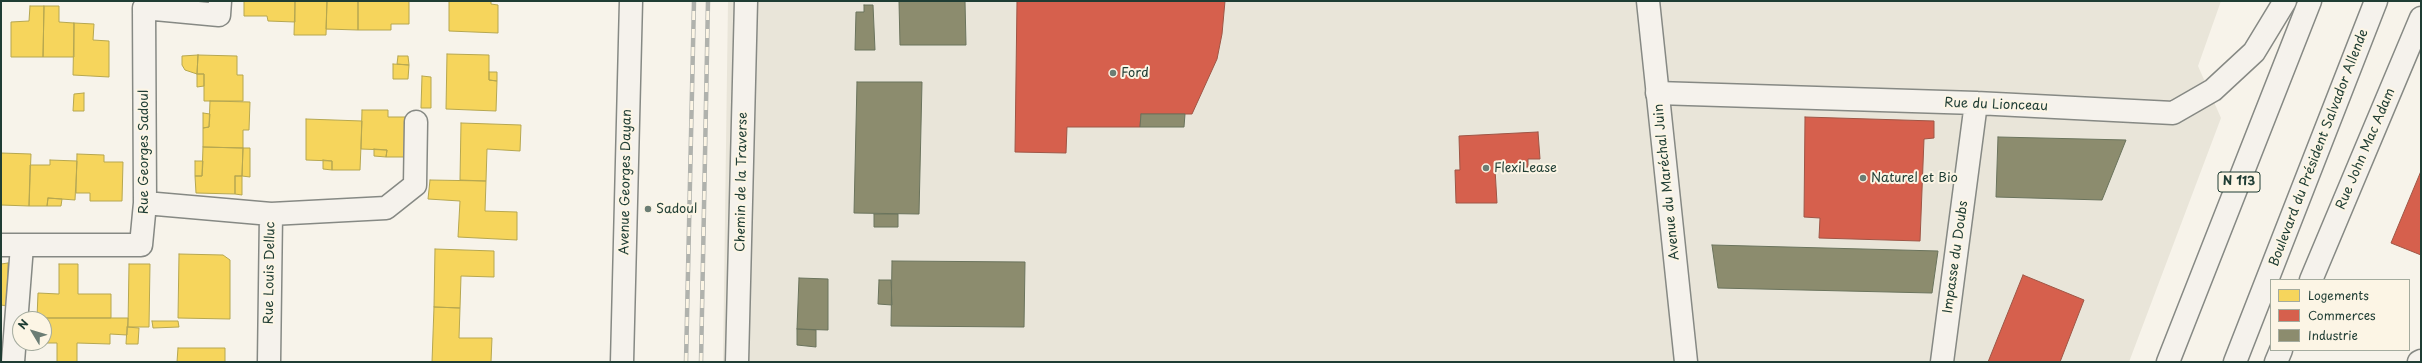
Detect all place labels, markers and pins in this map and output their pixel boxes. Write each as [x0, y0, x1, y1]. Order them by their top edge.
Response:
place label: Ford [1121, 65, 1149, 81]
marker: Ford [1108, 68, 1118, 78]
place label: FlexiLease [1494, 160, 1557, 176]
marker: FlexiLease [1481, 163, 1491, 173]
place label: Naturel et Bio [1871, 170, 1958, 186]
marker: Naturel et Bio [1858, 173, 1868, 183]
place label: Sadoul [656, 201, 697, 217]
marker: Sadoul [643, 204, 653, 214]

